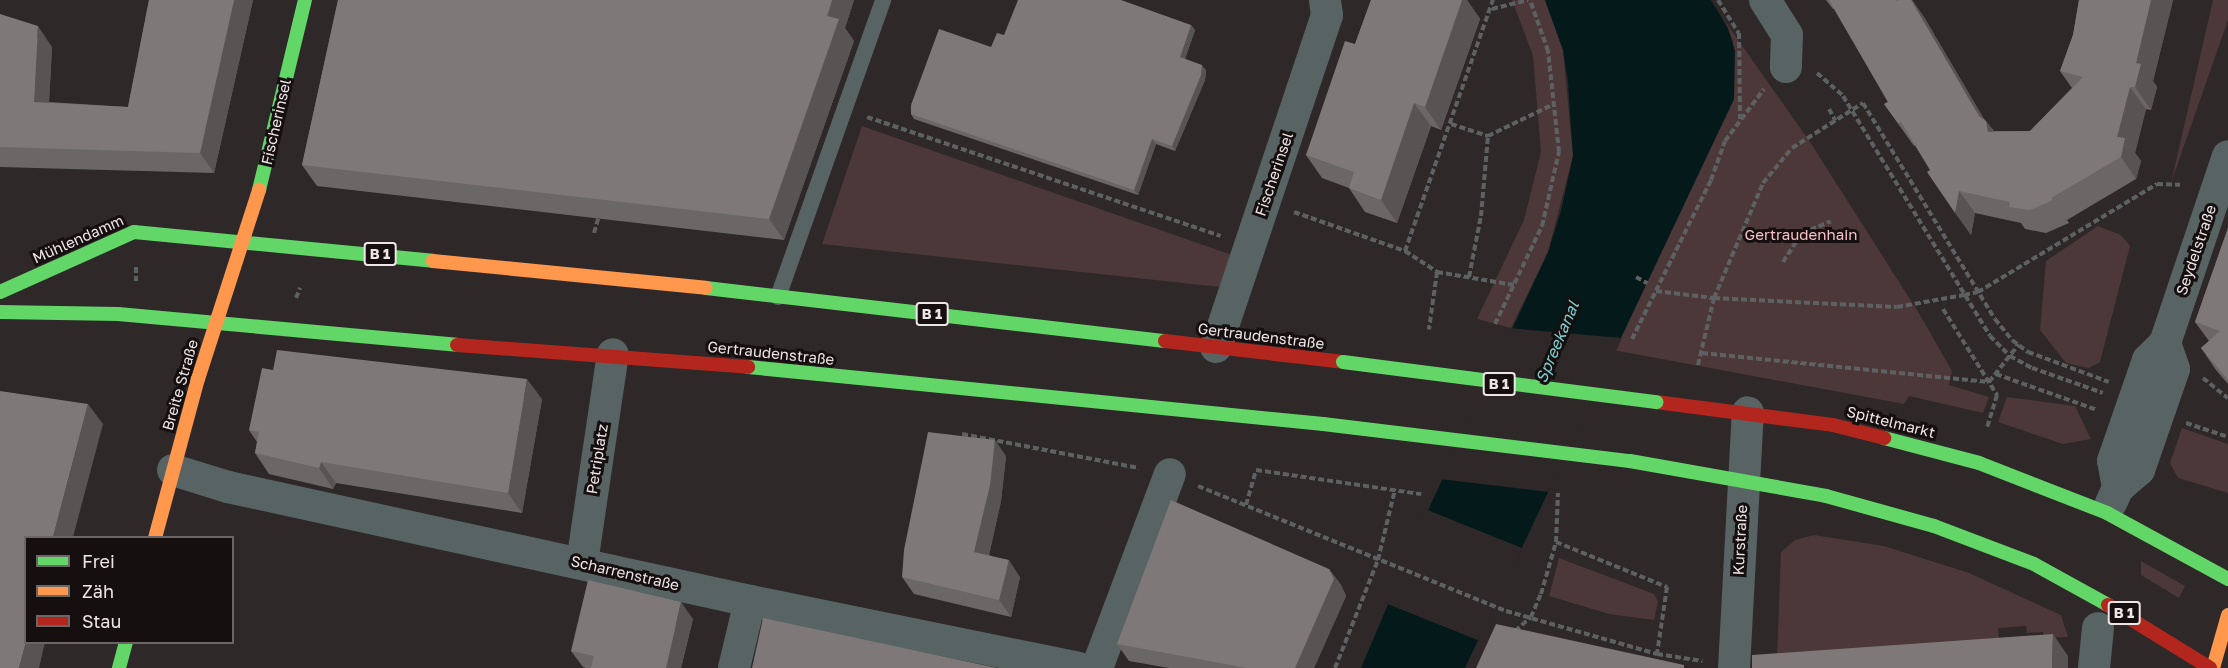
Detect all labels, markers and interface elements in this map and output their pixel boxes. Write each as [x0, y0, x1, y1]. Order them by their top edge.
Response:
street label: Fischerinsel [257, 77, 295, 167]
street label: Fischerinsel [1251, 130, 1297, 218]
street label: Seydelstraße [2172, 202, 2220, 298]
street label: Mühlendamm [30, 211, 126, 267]
park label: Gertraudenhain [1745, 226, 1857, 244]
road number: B 1 [364, 243, 397, 265]
water label: Spreekanal [1531, 298, 1583, 386]
road number: B 1 [916, 303, 948, 325]
street label: Gertraudenstraße [1197, 319, 1325, 353]
street label: Breite Straße [158, 337, 202, 433]
street label: Gertraudenstraße [707, 337, 835, 369]
road number: B 1 [1482, 373, 1516, 395]
street label: Spittelmarkt [1845, 402, 1937, 442]
street label: Petriplatz [583, 423, 611, 495]
street label: Kurstraße [1729, 504, 1751, 576]
legend [24, 536, 234, 644]
text: Frei [82, 550, 115, 572]
street label: Scharrenstraße [569, 552, 681, 594]
text: Zäh [82, 580, 114, 602]
road number: B 1 [2108, 602, 2140, 624]
text: Stau [82, 610, 121, 632]

